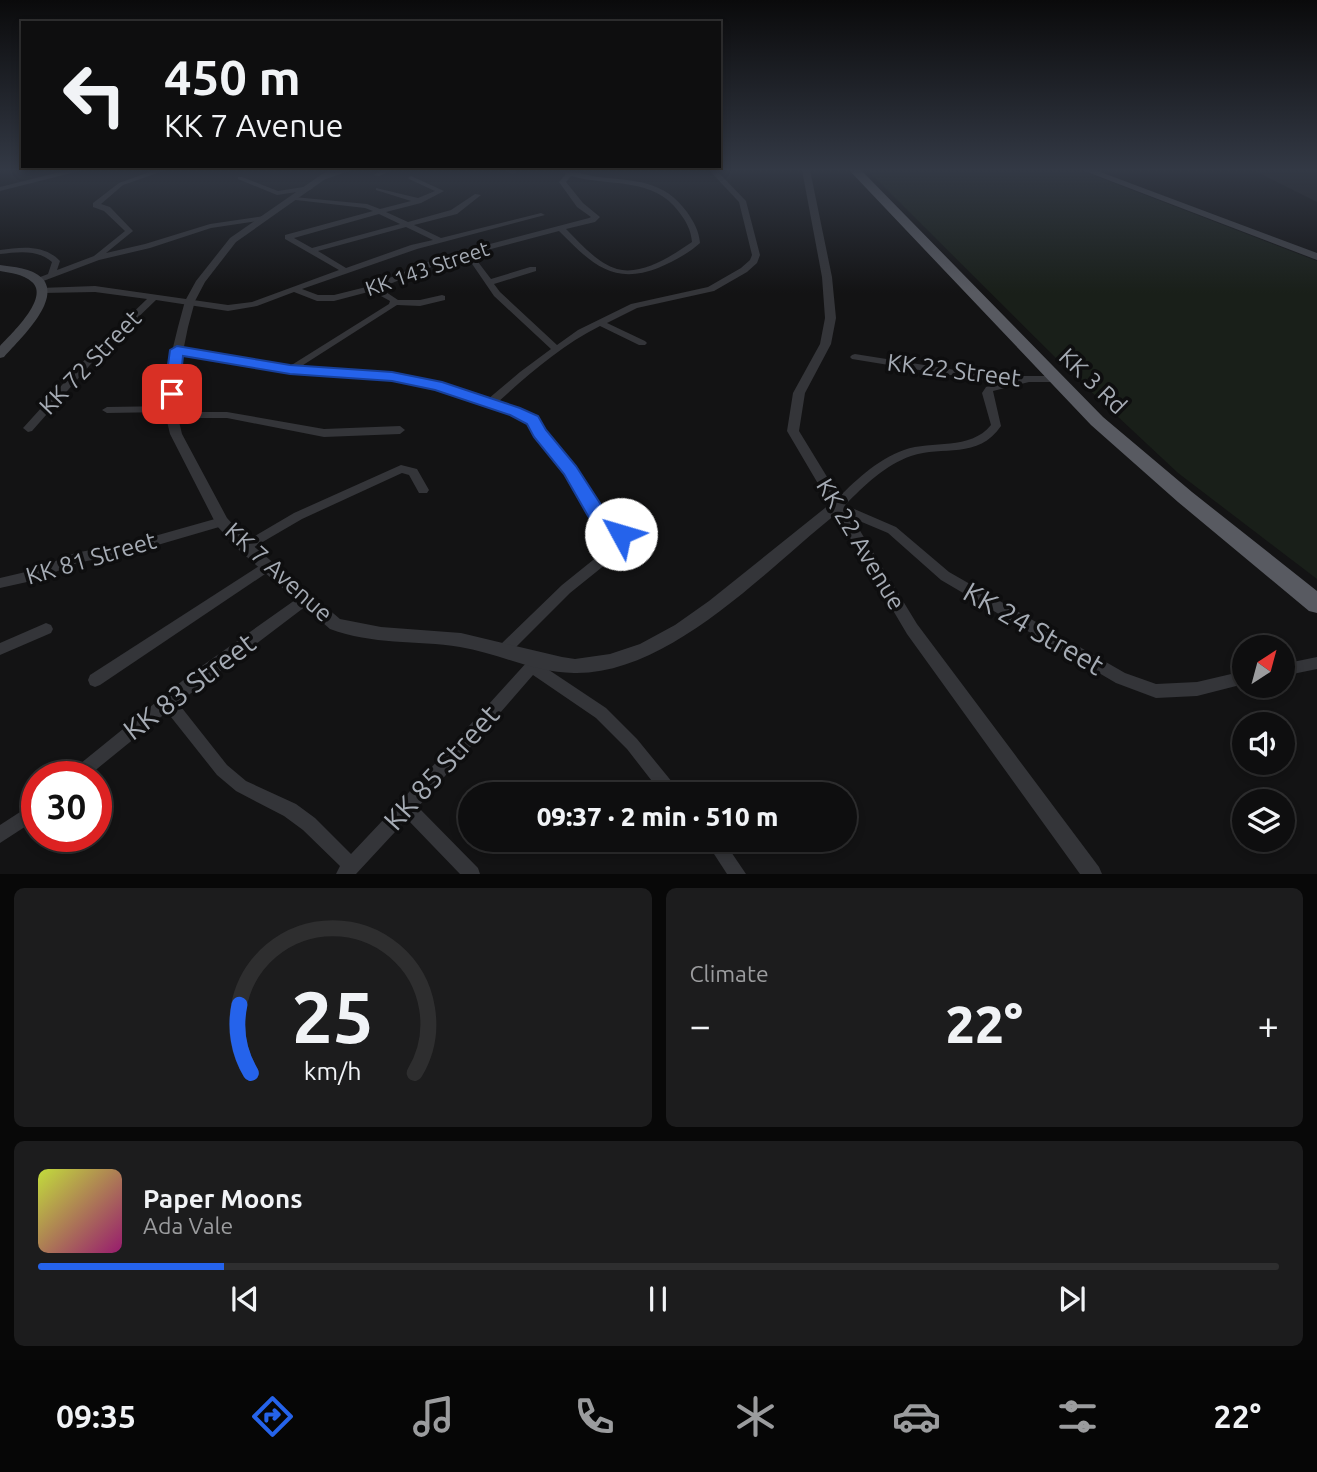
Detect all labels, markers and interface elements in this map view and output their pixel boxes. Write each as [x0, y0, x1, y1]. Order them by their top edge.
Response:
icon: left [49, 49, 140, 140]
text: 450 m [164, 49, 301, 104]
text: KK 7 Avenue [164, 107, 344, 143]
street label: KK 143 Street [362, 236, 492, 300]
street label: KK 72 Street [34, 304, 147, 420]
street label: KK 3 Rd [1054, 343, 1132, 419]
street label: KK 22 Street [886, 348, 1023, 392]
pin [142, 364, 202, 424]
icon: arrive [153, 375, 191, 413]
street label: KK 22 Avenue [811, 474, 911, 614]
position arrow [584, 497, 658, 571]
street label: KK 7 Avenue [220, 517, 338, 627]
street label: KK 81 Street [23, 526, 160, 589]
street label: KK 24 Street [958, 575, 1110, 681]
street label: KK 83 Street [117, 626, 261, 746]
north arrow [1232, 635, 1295, 698]
map controls [1232, 635, 1295, 852]
street label: KK 85 Street [377, 698, 505, 836]
button: sound [1232, 712, 1295, 775]
speed limit sign: 30 [21, 761, 112, 852]
button: layers [1232, 789, 1295, 852]
text: 09:37 · 2 min · 510 m [537, 802, 778, 831]
text: Climate [690, 961, 769, 986]
text: 25 [292, 976, 374, 1058]
text: 22° [945, 995, 1023, 1053]
text: − [690, 1004, 711, 1046]
text: + [1258, 1004, 1279, 1046]
text: km/h [304, 1057, 362, 1085]
text: Paper Moons [143, 1184, 302, 1213]
text: Ada Vale [143, 1213, 233, 1238]
icon: previous [226, 1280, 264, 1318]
icon: pause [639, 1280, 677, 1318]
icon: next [1053, 1280, 1091, 1318]
icon: directions [248, 1392, 297, 1441]
icon: music [409, 1392, 458, 1441]
icon: phone [570, 1392, 619, 1441]
icon: climate [731, 1392, 780, 1441]
icon: car [892, 1392, 941, 1441]
icon: filters [1053, 1392, 1102, 1441]
text: 09:35 [56, 1398, 136, 1434]
text: 22° [1214, 1398, 1261, 1434]

